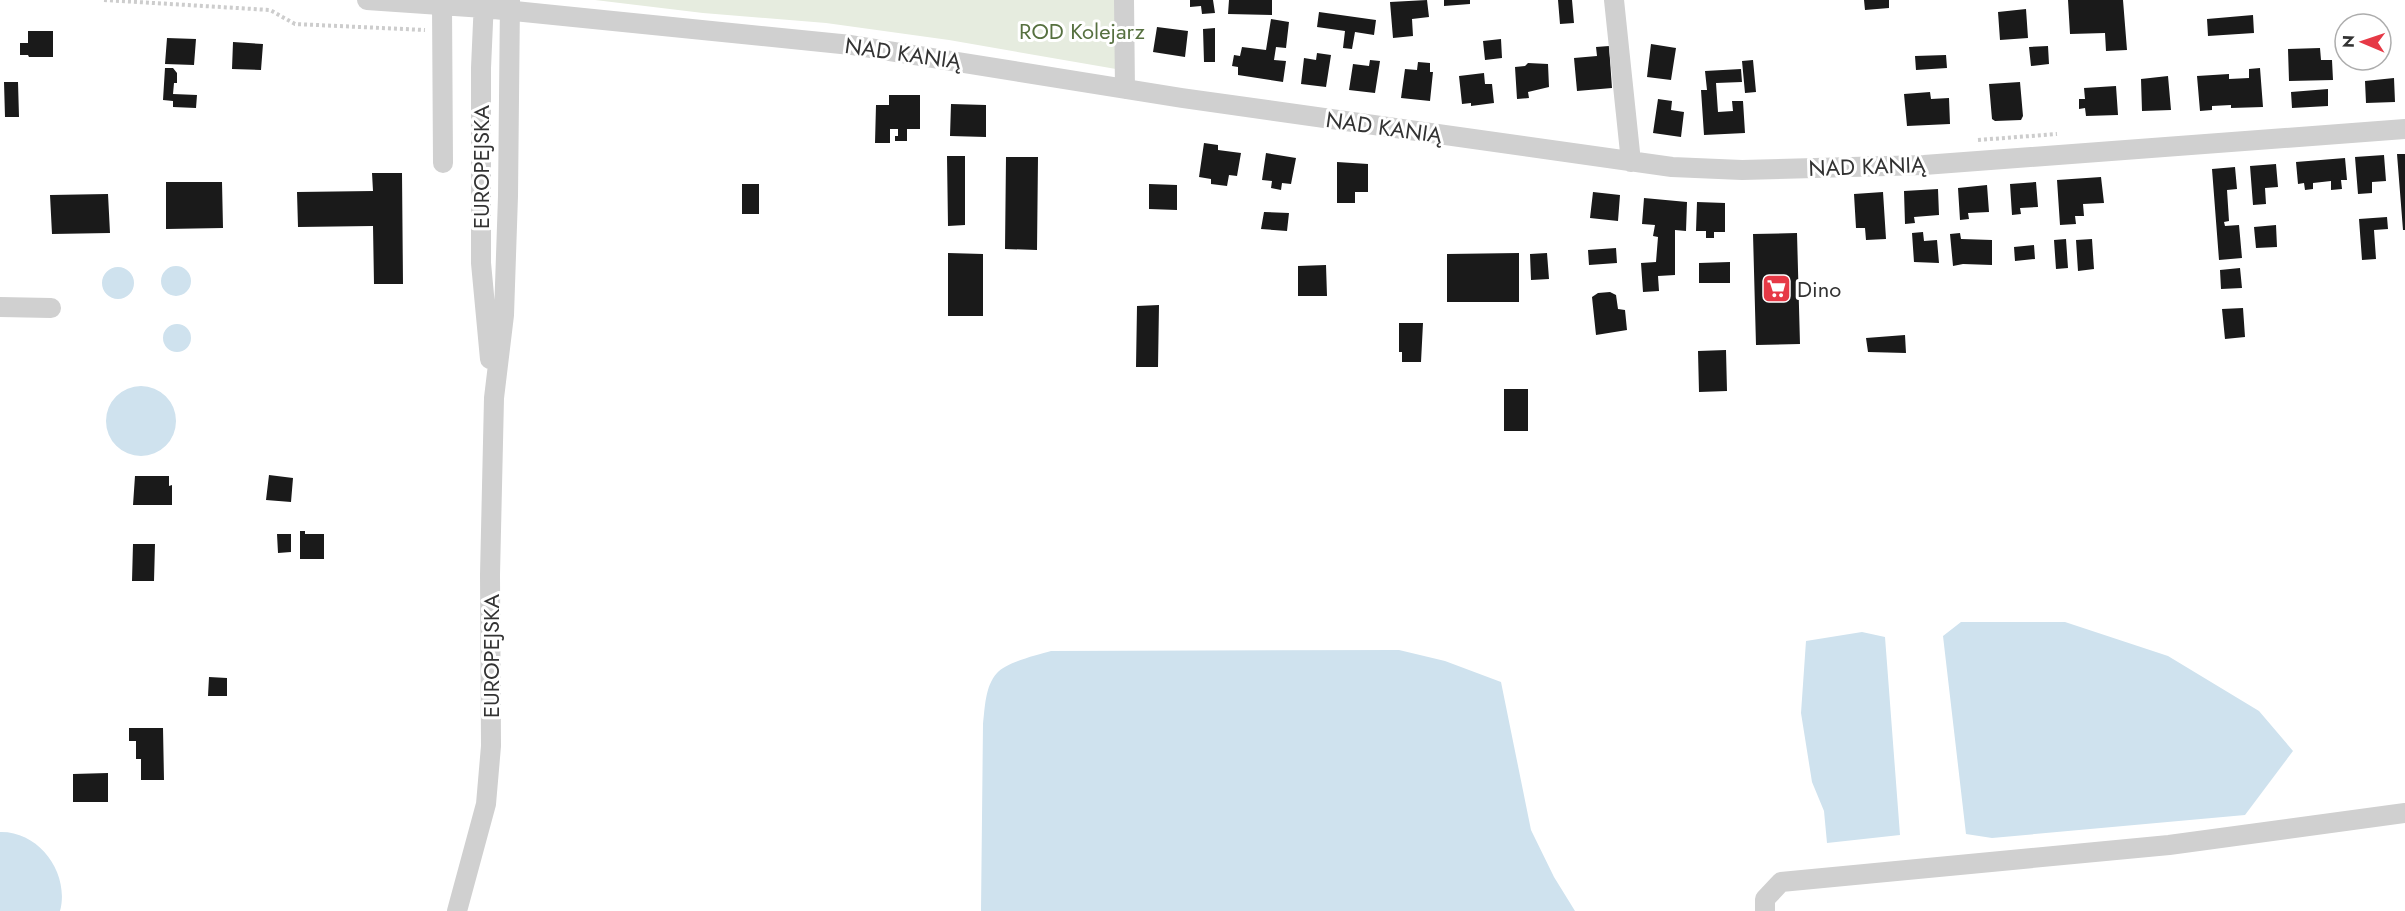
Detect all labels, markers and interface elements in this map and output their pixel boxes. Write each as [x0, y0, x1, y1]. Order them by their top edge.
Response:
north arrow [2333, 12, 2393, 72]
park label: ROD Kolejarz [1019, 15, 1145, 47]
street label: NAD KANIĄ [843, 29, 965, 77]
text: N [2337, 35, 2360, 48]
street label: NAD KANIĄ [1324, 103, 1446, 151]
street label: EUROPEJSKA [465, 105, 497, 229]
street label: NAD KANIĄ [1808, 148, 1928, 184]
supermarket icon: Dino [1760, 273, 1792, 305]
place label: Dino [1797, 273, 1841, 305]
street label: EUROPEJSKA [475, 594, 507, 718]

